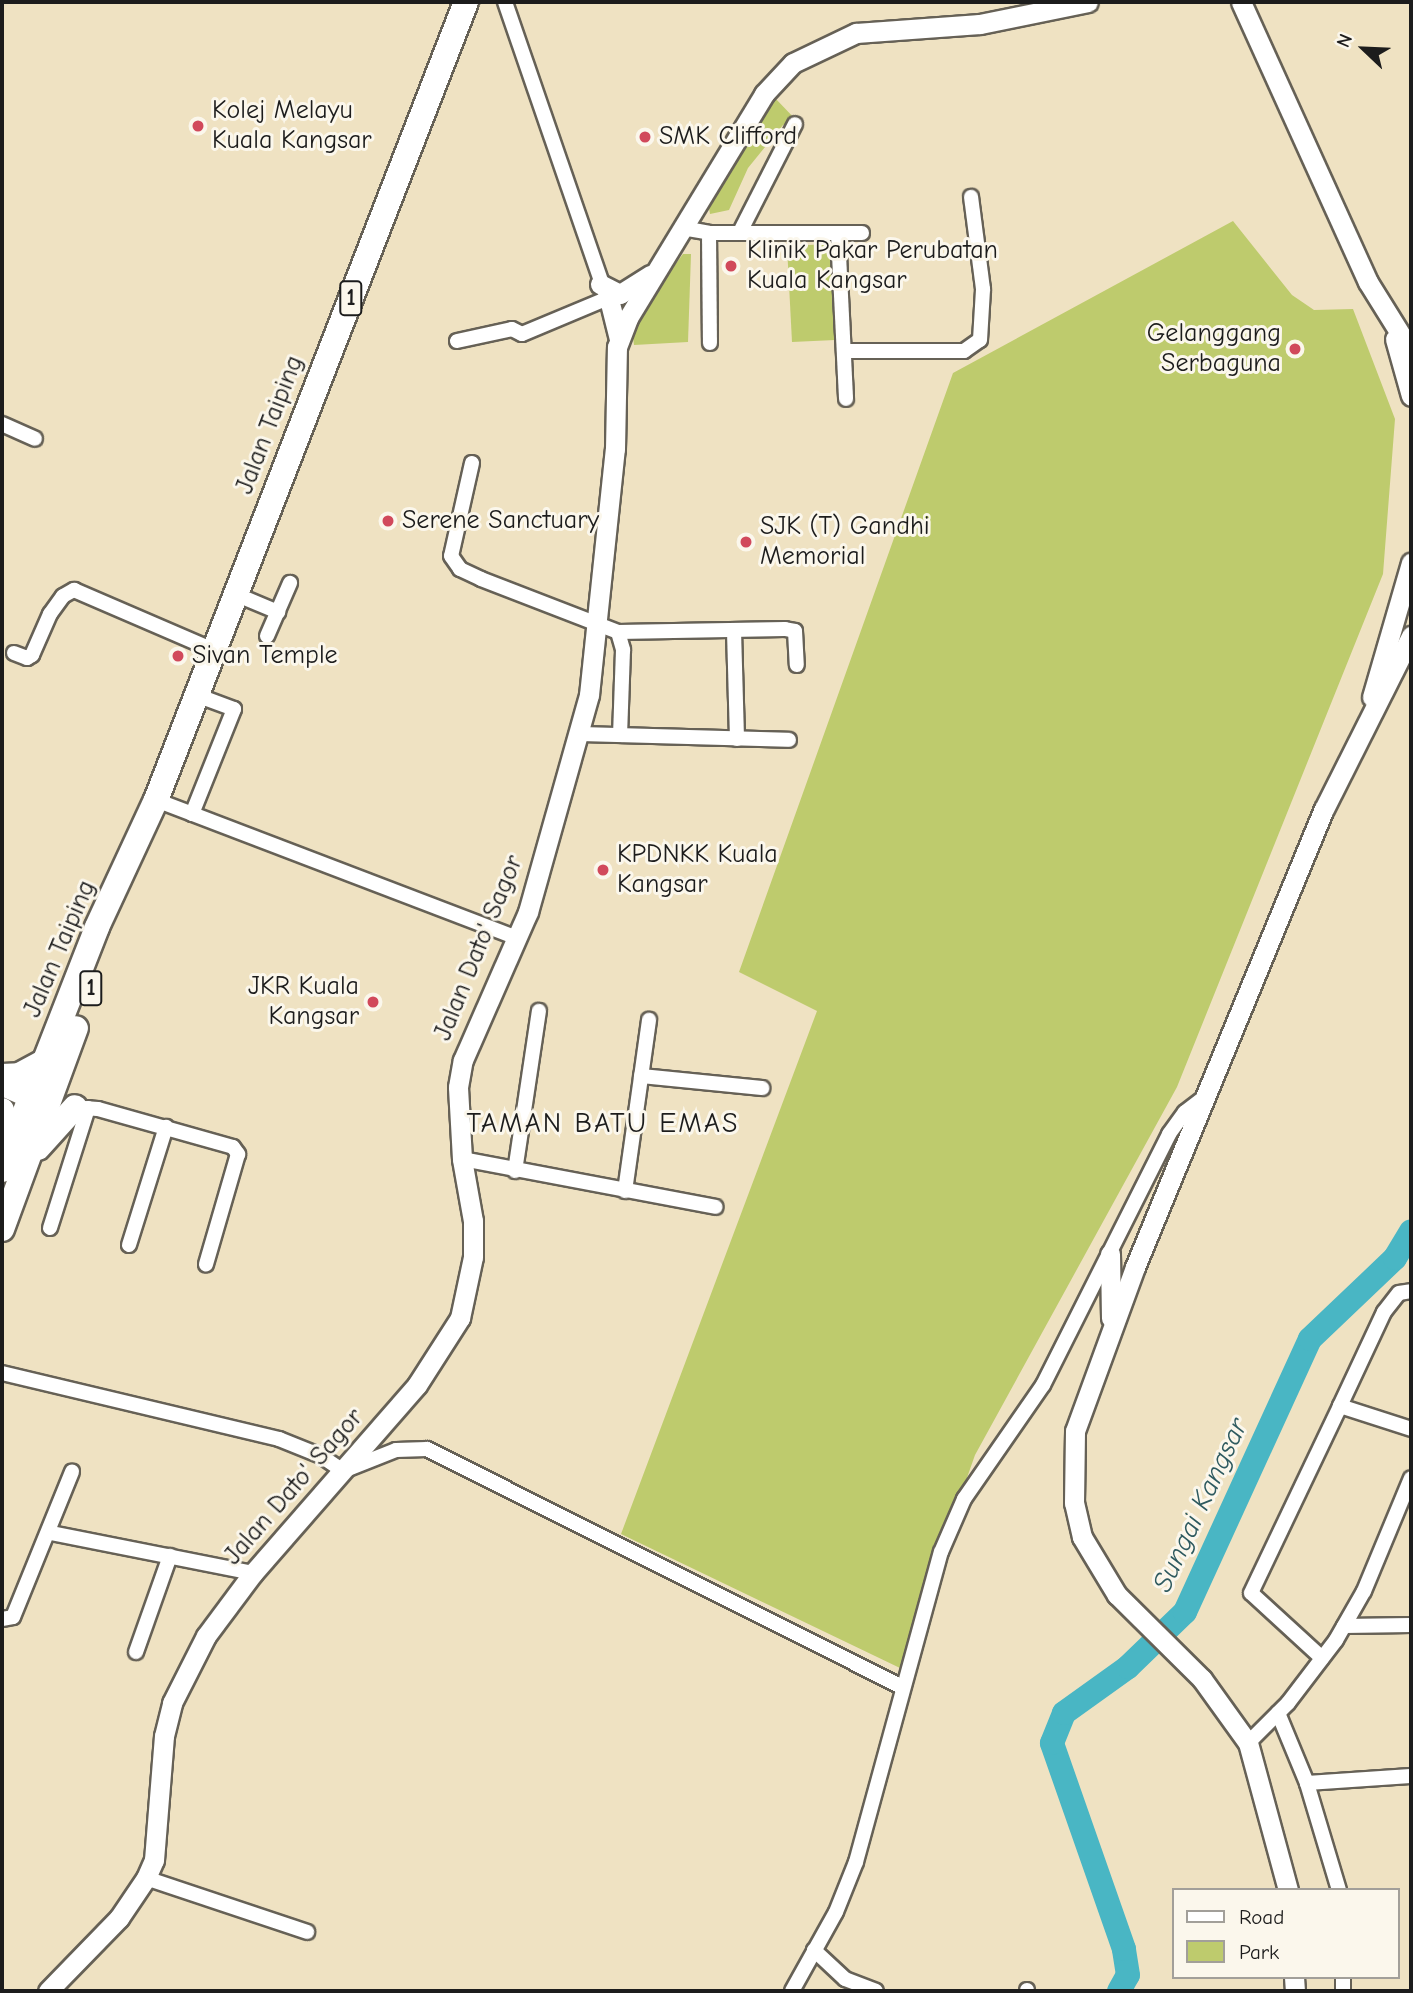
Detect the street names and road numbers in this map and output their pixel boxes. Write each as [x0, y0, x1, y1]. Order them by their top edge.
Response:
road number: 1 [339, 278, 363, 318]
street label: Jalan Taiping [229, 351, 311, 499]
street label: Jalan Dato' Sagor [428, 851, 530, 1045]
street label: Jalan Taiping [17, 876, 103, 1022]
road number: 1 [79, 968, 103, 1008]
street label: Jalan Dato' Sagor [218, 1402, 370, 1572]

